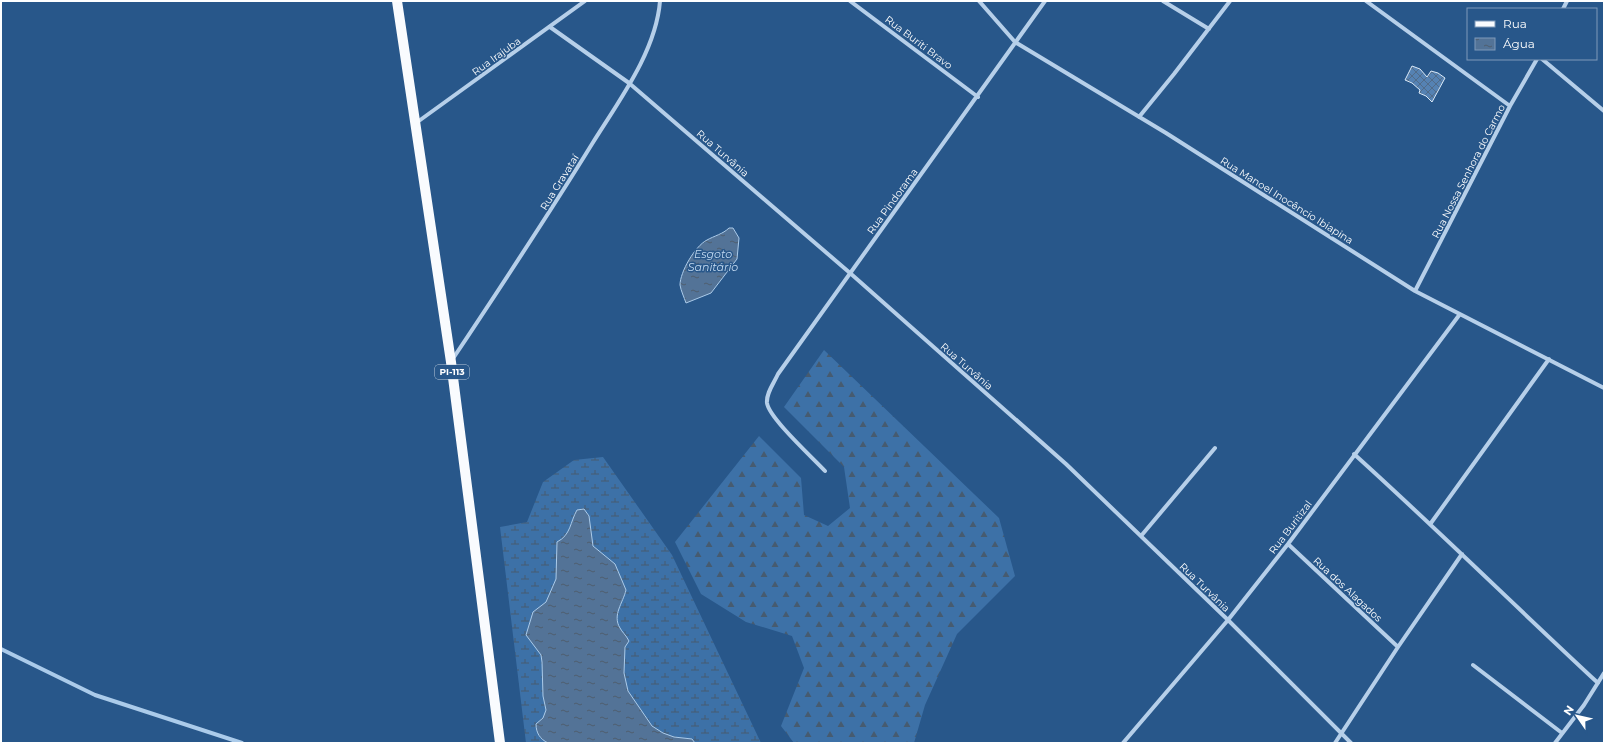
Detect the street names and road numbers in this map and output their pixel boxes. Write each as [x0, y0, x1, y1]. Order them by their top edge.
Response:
street label: Rua Buriti Bravo [882, 13, 955, 72]
street label: Rua Irajuba [469, 34, 523, 78]
street label: Rua Nossa Senhora do Carmo [1429, 102, 1508, 240]
street label: Rua Turvânia [694, 127, 752, 180]
street label: Rua Gravataí [537, 151, 582, 213]
street label: Rua Manoel Inocêncio Ibiapina [1218, 154, 1356, 247]
street label: Rua Pindorama [864, 166, 921, 237]
street label: Rua Turvânia [938, 340, 996, 393]
road number: PI-113 [435, 365, 469, 379]
street label: Rua Buritizal [1266, 498, 1315, 557]
street label: Rua dos Alagados [1311, 554, 1385, 625]
street label: Rua Turvânia [1177, 560, 1233, 615]

